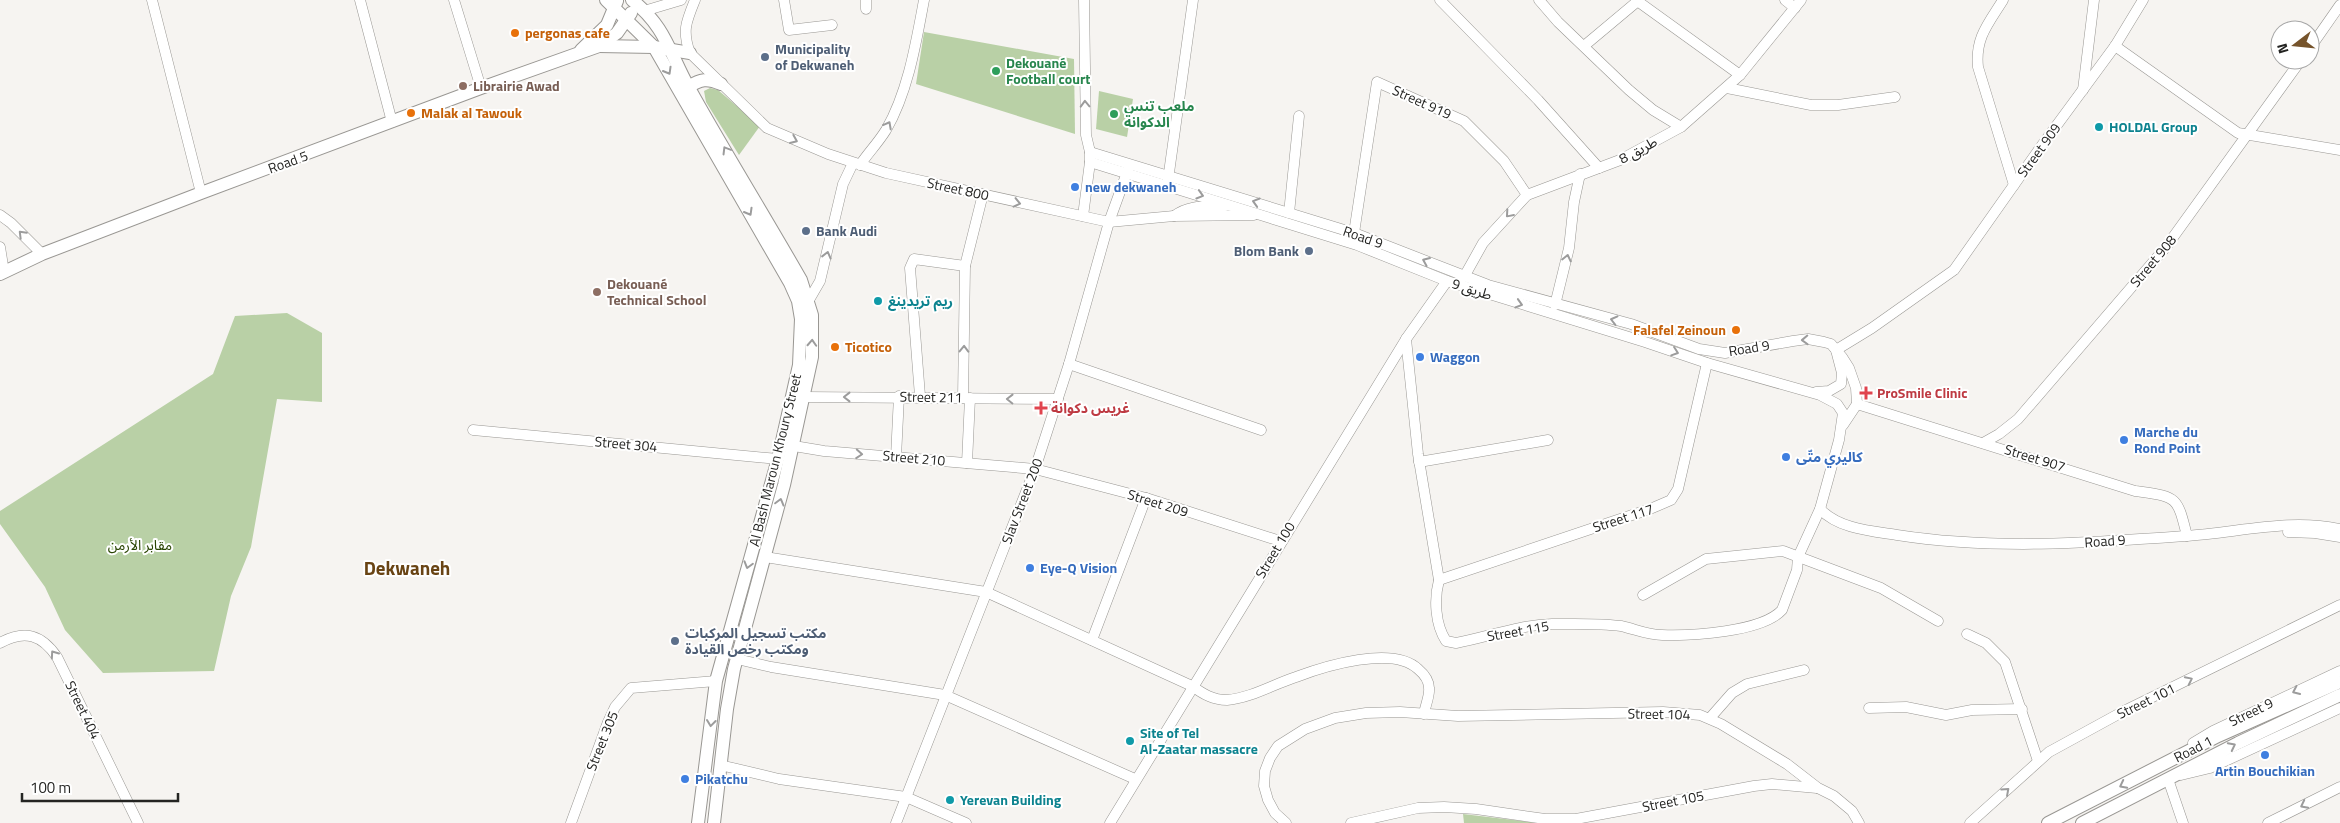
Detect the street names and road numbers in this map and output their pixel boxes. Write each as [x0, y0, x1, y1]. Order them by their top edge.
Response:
street label: Street 919 [1389, 79, 1455, 124]
street label: Street 909 [2012, 118, 2066, 181]
street label: طريق 8 [1615, 131, 1661, 168]
street label: Road 5 [265, 145, 311, 178]
street label: Street 800 [925, 172, 991, 205]
street label: Road 9 [1340, 220, 1386, 253]
street label: Street 908 [2124, 230, 2181, 291]
street label: 9 طريق [1449, 272, 1495, 305]
street label: Road 9 [1727, 334, 1771, 361]
street label: Al Bash Maroun Khoury Street [743, 371, 806, 548]
street label: Street 211 [899, 385, 963, 408]
street label: Street 304 [594, 430, 658, 457]
street label: Street 907 [2002, 438, 2068, 477]
street label: Street 210 [882, 444, 946, 471]
street label: Slav Street 200 [996, 455, 1048, 547]
street label: Street 209 [1125, 483, 1191, 522]
street label: Street 117 [1590, 498, 1656, 537]
street label: Street 100 [1249, 517, 1300, 582]
street label: Road 9 [2084, 529, 2126, 552]
street label: Street 115 [1485, 615, 1551, 646]
street label: Street 404 [60, 677, 107, 743]
street label: Street 101 [2113, 677, 2179, 724]
street label: Street 9 [2225, 692, 2277, 731]
street label: Street 104 [1627, 702, 1691, 725]
street label: Street 305 [580, 708, 623, 774]
street label: Road 1 [2170, 730, 2216, 767]
street label: Street 105 [1640, 784, 1706, 817]

